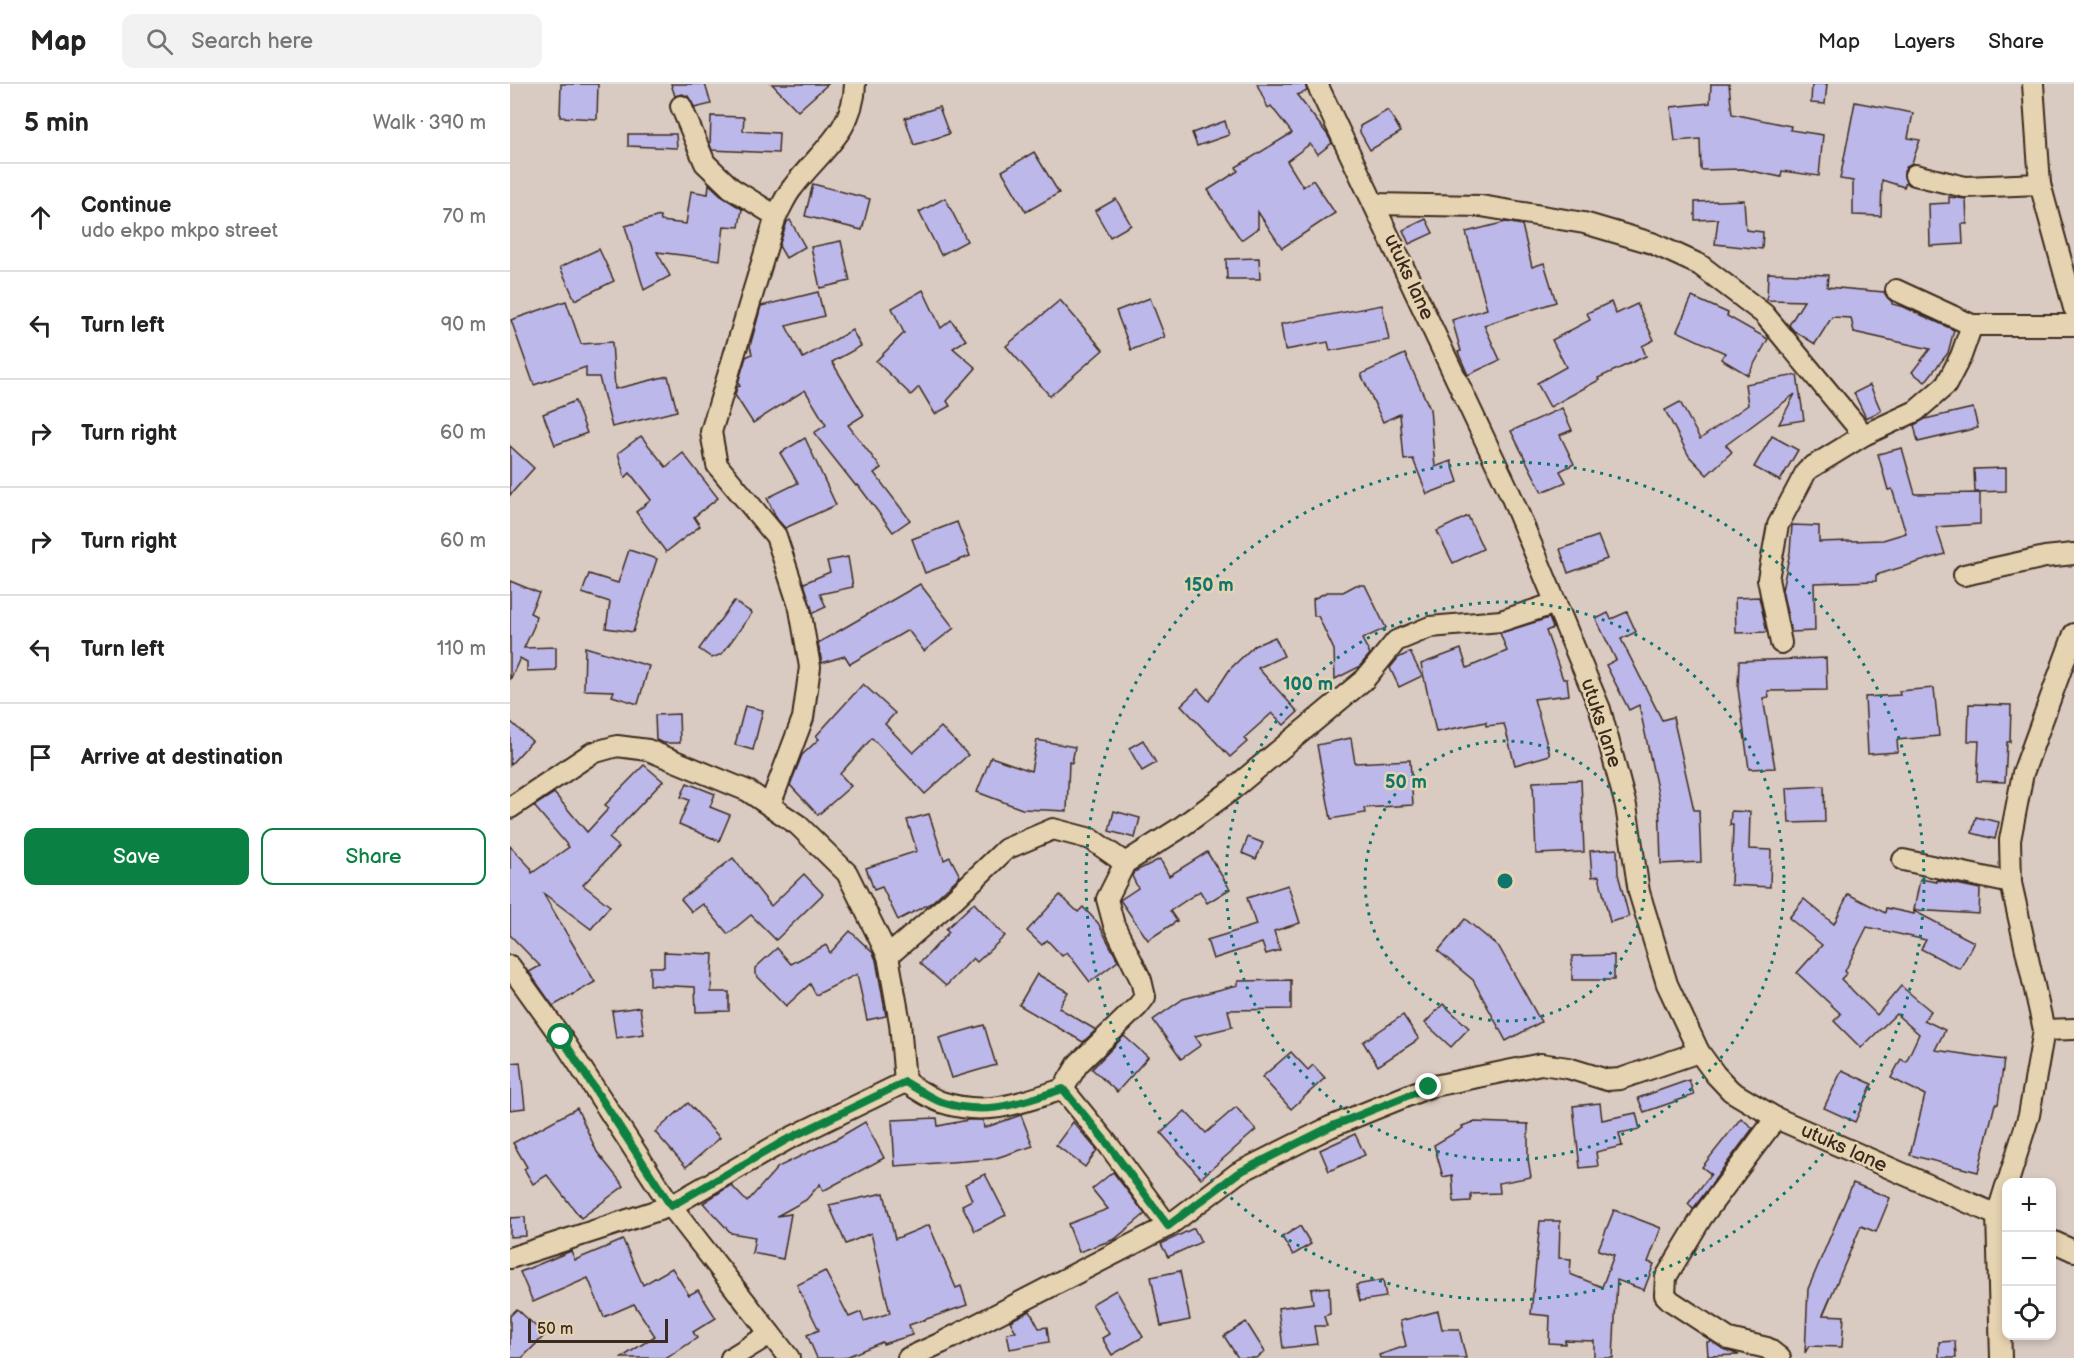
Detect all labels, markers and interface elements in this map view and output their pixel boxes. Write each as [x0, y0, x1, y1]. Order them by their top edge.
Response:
search box [122, 14, 542, 68]
text: Map [30, 25, 86, 58]
icon: search [143, 25, 176, 58]
text: Search here [191, 28, 313, 55]
text: Map [1818, 29, 1860, 54]
text: Layers [1893, 29, 1955, 54]
text: Share [1988, 29, 2044, 54]
text: 5 min [24, 108, 89, 139]
text: Walk · 390 m [373, 111, 486, 135]
text: Continue [81, 192, 171, 219]
icon: ahead [24, 201, 57, 234]
text: 70 m [442, 205, 486, 229]
text: udo ekpo mkpo street [81, 219, 278, 243]
street label: utuks lane [1379, 230, 1439, 324]
icon: left [24, 309, 57, 342]
text: Turn left [81, 312, 165, 339]
text: 90 m [441, 313, 486, 337]
icon: right [24, 417, 57, 450]
text: Turn right [81, 420, 177, 447]
text: 60 m [440, 421, 486, 445]
icon: right [24, 525, 57, 558]
text: Turn right [81, 528, 177, 555]
text: 60 m [440, 529, 486, 553]
text: 150 m [1184, 575, 1234, 596]
icon: left [24, 633, 57, 666]
text: Turn left [81, 636, 165, 663]
text: 110 m [437, 637, 486, 661]
text: 100 m [1283, 674, 1333, 695]
street label: utuks lane [1575, 675, 1627, 771]
icon: arrive [24, 741, 57, 774]
text: Arrive at destination [81, 744, 283, 771]
text: 50 m [1385, 772, 1427, 793]
button: Save [24, 828, 249, 885]
button: Share [261, 828, 486, 885]
centre of rings [1495, 871, 1515, 891]
route start [547, 1023, 573, 1049]
route end [1415, 1073, 1441, 1099]
street label: utuks lane [1797, 1118, 1891, 1178]
map controls [2002, 1178, 2056, 1340]
button: + [2002, 1178, 2056, 1232]
button: − [2002, 1232, 2056, 1286]
button: locate [2002, 1286, 2056, 1340]
scale bar [528, 1316, 668, 1344]
text: 50 m [537, 1320, 573, 1339]

